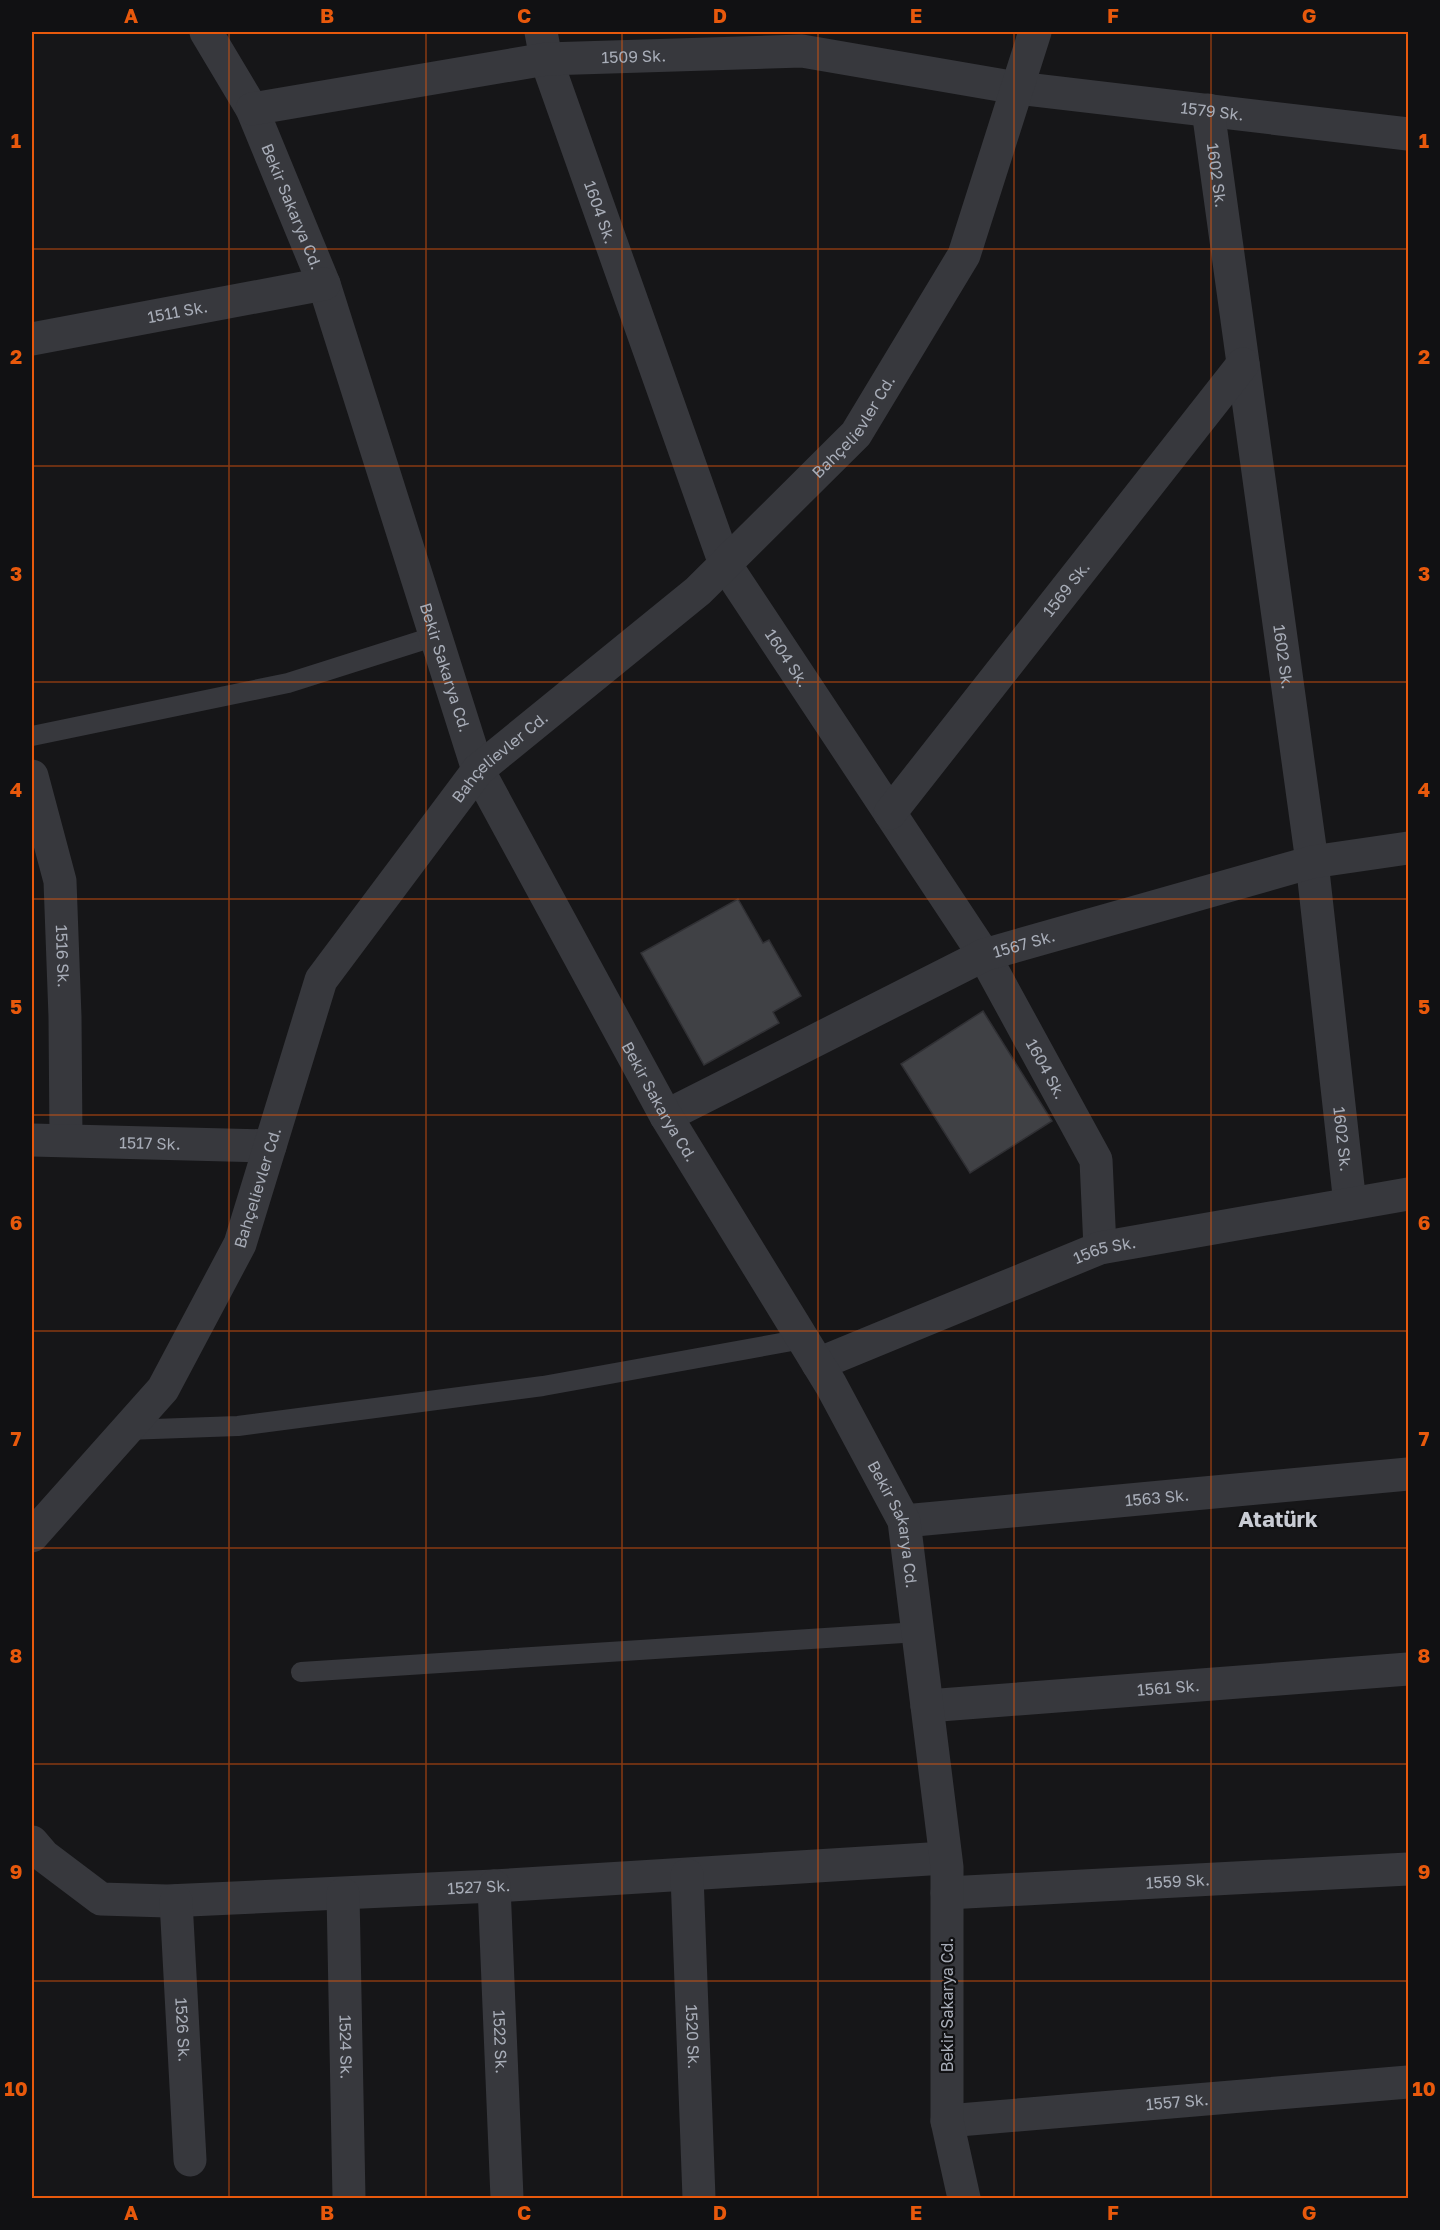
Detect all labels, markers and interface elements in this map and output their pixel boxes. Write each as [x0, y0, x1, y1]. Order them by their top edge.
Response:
text: A [124, 3, 138, 27]
text: B [320, 3, 334, 27]
text: C [517, 3, 531, 27]
text: D [713, 3, 727, 27]
text: E [910, 3, 922, 27]
text: F [1107, 3, 1119, 27]
text: G [1302, 3, 1316, 27]
street label: 1509 Sk. [601, 45, 667, 67]
street label: 1579 Sk. [1179, 97, 1245, 125]
text: 1 [11, 128, 21, 152]
text: 1 [1419, 128, 1429, 152]
street label: Bekir Sakarya Cd. [257, 140, 327, 272]
street label: 1602 Sk. [1203, 142, 1231, 209]
street label: 1604 Sk. [580, 178, 621, 246]
street label: 1511 Sk. [146, 296, 209, 327]
text: 2 [10, 344, 22, 368]
text: 2 [1418, 344, 1430, 368]
street label: Bahçelievler Cd. [808, 372, 899, 482]
street label: 1569 Sk. [1038, 557, 1094, 621]
text: 3 [10, 561, 22, 585]
text: 3 [1418, 561, 1430, 585]
street label: Bekir Sakarya Cd. [416, 600, 475, 735]
street label: 1602 Sk. [1269, 623, 1298, 690]
street label: 1604 Sk. [761, 625, 814, 691]
street label: Bahçelievler Cd. [447, 707, 552, 806]
text: 4 [10, 777, 22, 801]
text: 4 [1418, 777, 1430, 801]
street label: 1516 Sk. [52, 925, 74, 988]
street label: 1567 Sk. [991, 925, 1057, 962]
text: 5 [10, 994, 22, 1018]
text: 5 [1418, 994, 1430, 1018]
street label: 1604 Sk. [1022, 1035, 1071, 1102]
street label: Bekir Sakarya Cd. [618, 1038, 701, 1165]
street label: 1602 Sk. [1329, 1106, 1356, 1173]
street label: Bahçelievler Cd. [229, 1125, 285, 1250]
street label: 1517 Sk. [119, 1132, 181, 1154]
text: 6 [10, 1210, 22, 1234]
text: 6 [1418, 1210, 1430, 1234]
street label: 1565 Sk. [1070, 1232, 1137, 1268]
text: 7 [11, 1426, 22, 1450]
text: 7 [1419, 1426, 1430, 1450]
street label: Bekir Sakarya Cd. [863, 1457, 922, 1589]
street label: 1563 Sk. [1124, 1484, 1190, 1510]
district label: Atatürk [1238, 1505, 1318, 1532]
text: 8 [10, 1643, 22, 1667]
text: 8 [1418, 1643, 1430, 1667]
street label: 1561 Sk. [1136, 1675, 1200, 1700]
text: 9 [10, 1859, 22, 1883]
text: 9 [1418, 1859, 1430, 1883]
street label: 1559 Sk. [1145, 1869, 1210, 1893]
street label: 1527 Sk. [447, 1875, 511, 1898]
street label: Bekir Sakarya Cd. [937, 1938, 957, 2072]
street label: 1526 Sk. [171, 1997, 195, 2062]
street label: 1520 Sk. [682, 2004, 704, 2070]
street label: 1522 Sk. [489, 2010, 512, 2074]
street label: 1524 Sk. [335, 2015, 357, 2079]
text: 10 [4, 2076, 28, 2100]
text: 10 [1412, 2076, 1436, 2100]
street label: 1557 Sk. [1145, 2089, 1209, 2114]
text: A [124, 2200, 138, 2224]
text: B [320, 2200, 334, 2224]
text: C [517, 2200, 531, 2224]
text: D [713, 2200, 727, 2224]
text: E [910, 2200, 922, 2224]
text: F [1107, 2200, 1119, 2224]
text: G [1302, 2200, 1316, 2224]

